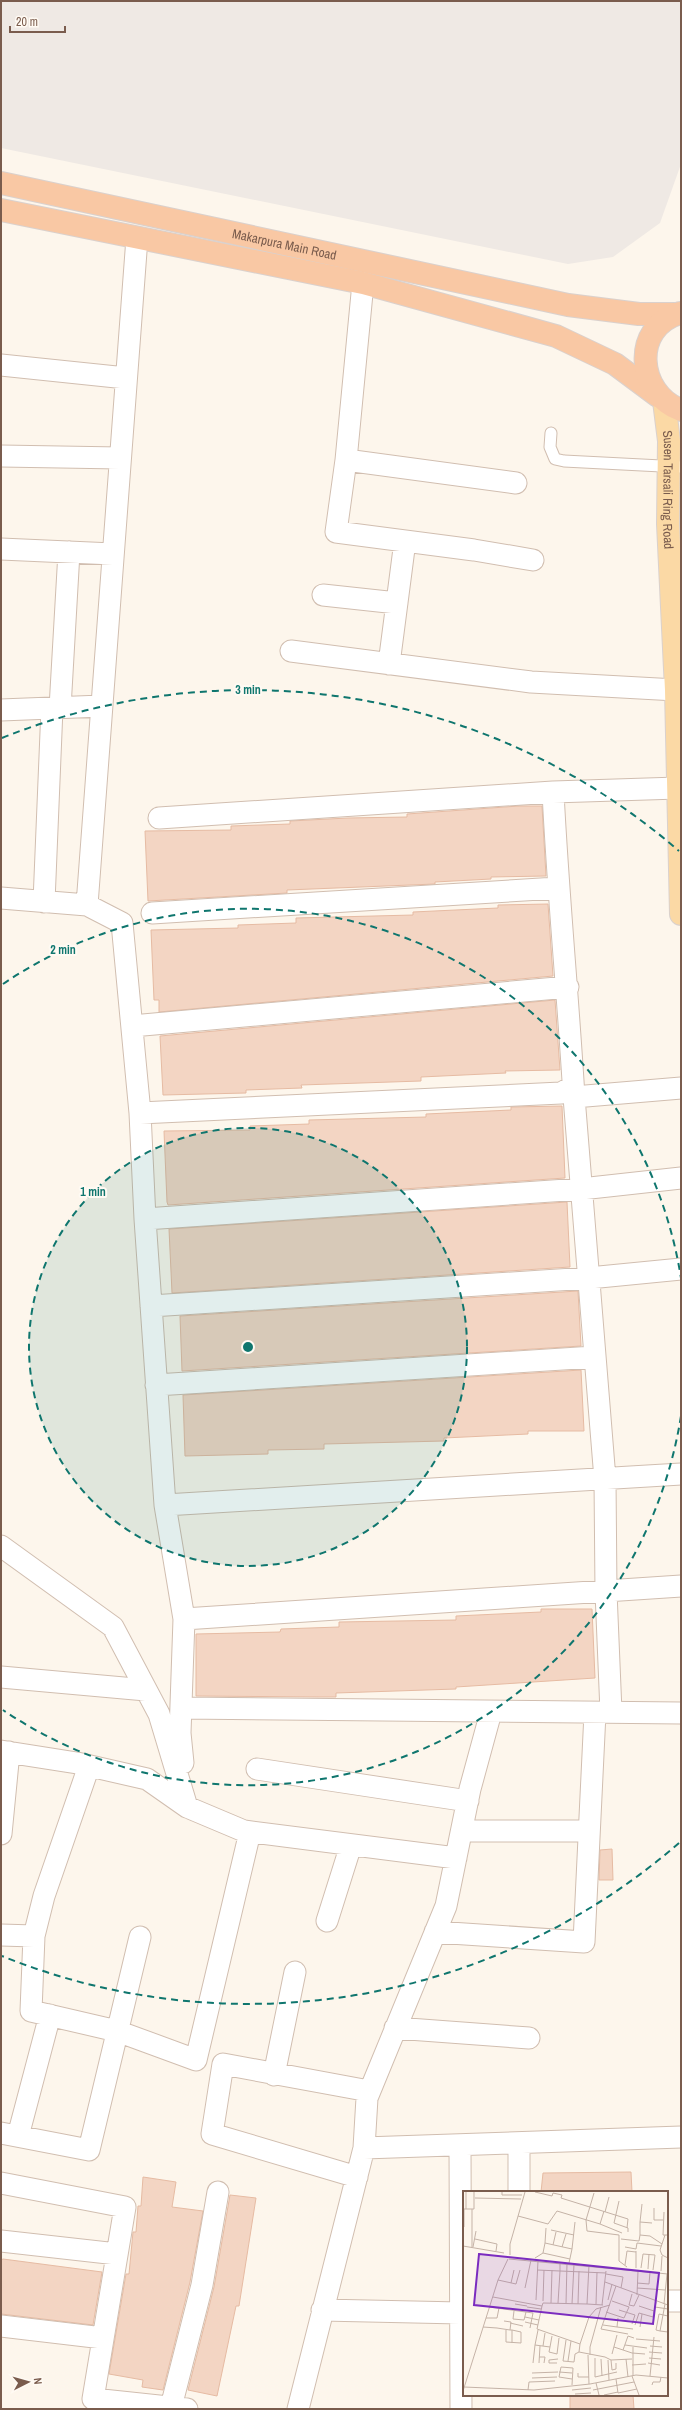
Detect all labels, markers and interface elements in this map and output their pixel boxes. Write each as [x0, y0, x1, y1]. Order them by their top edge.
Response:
scale bar [10, 8, 65, 34]
text: 20 m [16, 14, 38, 30]
street label: Makarpura Main Road [231, 225, 338, 264]
street label: Susen Tarsali Ring Road [659, 429, 677, 550]
text: 3 min [235, 682, 261, 698]
text: 2 min [50, 942, 76, 958]
text: 1 min [80, 1184, 106, 1200]
centre of rings [241, 1340, 255, 1354]
inset map [463, 2191, 668, 2396]
north arrow [8, 2362, 48, 2402]
text: N [31, 2377, 45, 2385]

